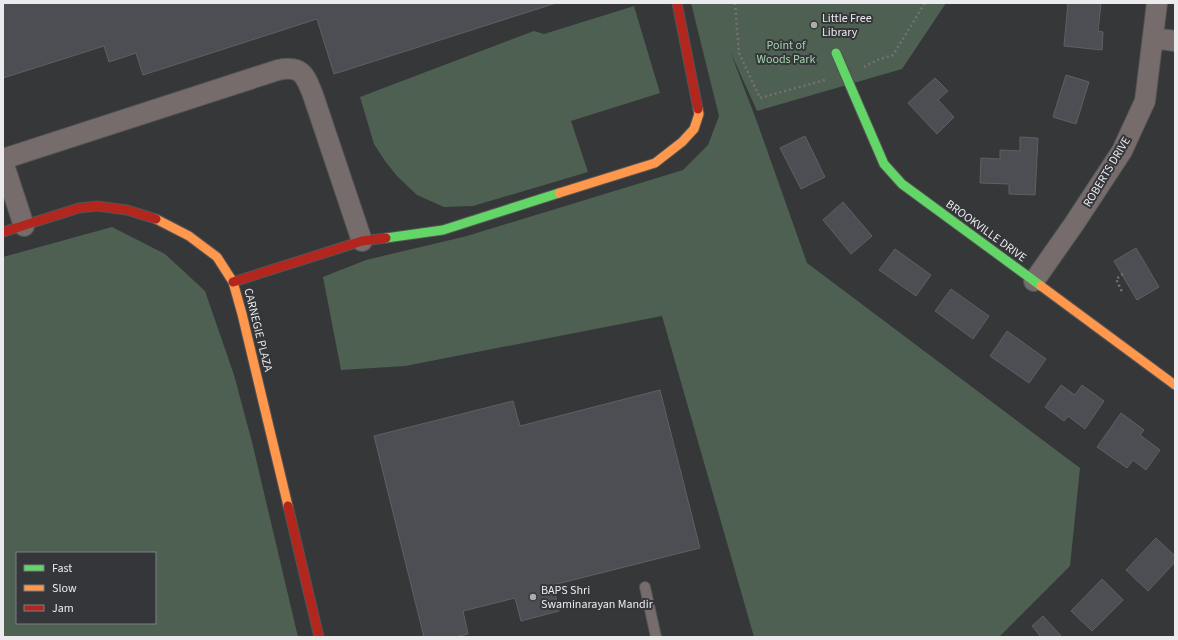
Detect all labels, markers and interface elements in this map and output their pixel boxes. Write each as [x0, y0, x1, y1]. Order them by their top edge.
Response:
place label: Little Free Library [822, 10, 872, 41]
marker: Little Free Library [809, 20, 819, 30]
park label: Point of Woods Park [757, 37, 816, 68]
street label: ROBERTS DRIVE [1079, 134, 1135, 210]
street label: BROOKVILLE DRIVE [942, 196, 1030, 266]
street label: CARNEGIE PLAZA [239, 286, 277, 374]
legend [16, 552, 156, 624]
text: Fast [52, 560, 72, 577]
text: Slow [52, 580, 77, 597]
place label: BAPS Shri Swaminarayan Mandir [541, 582, 654, 613]
marker: BAPS Shri Swaminarayan Mandir [528, 592, 538, 602]
text: Jam [52, 600, 74, 617]

